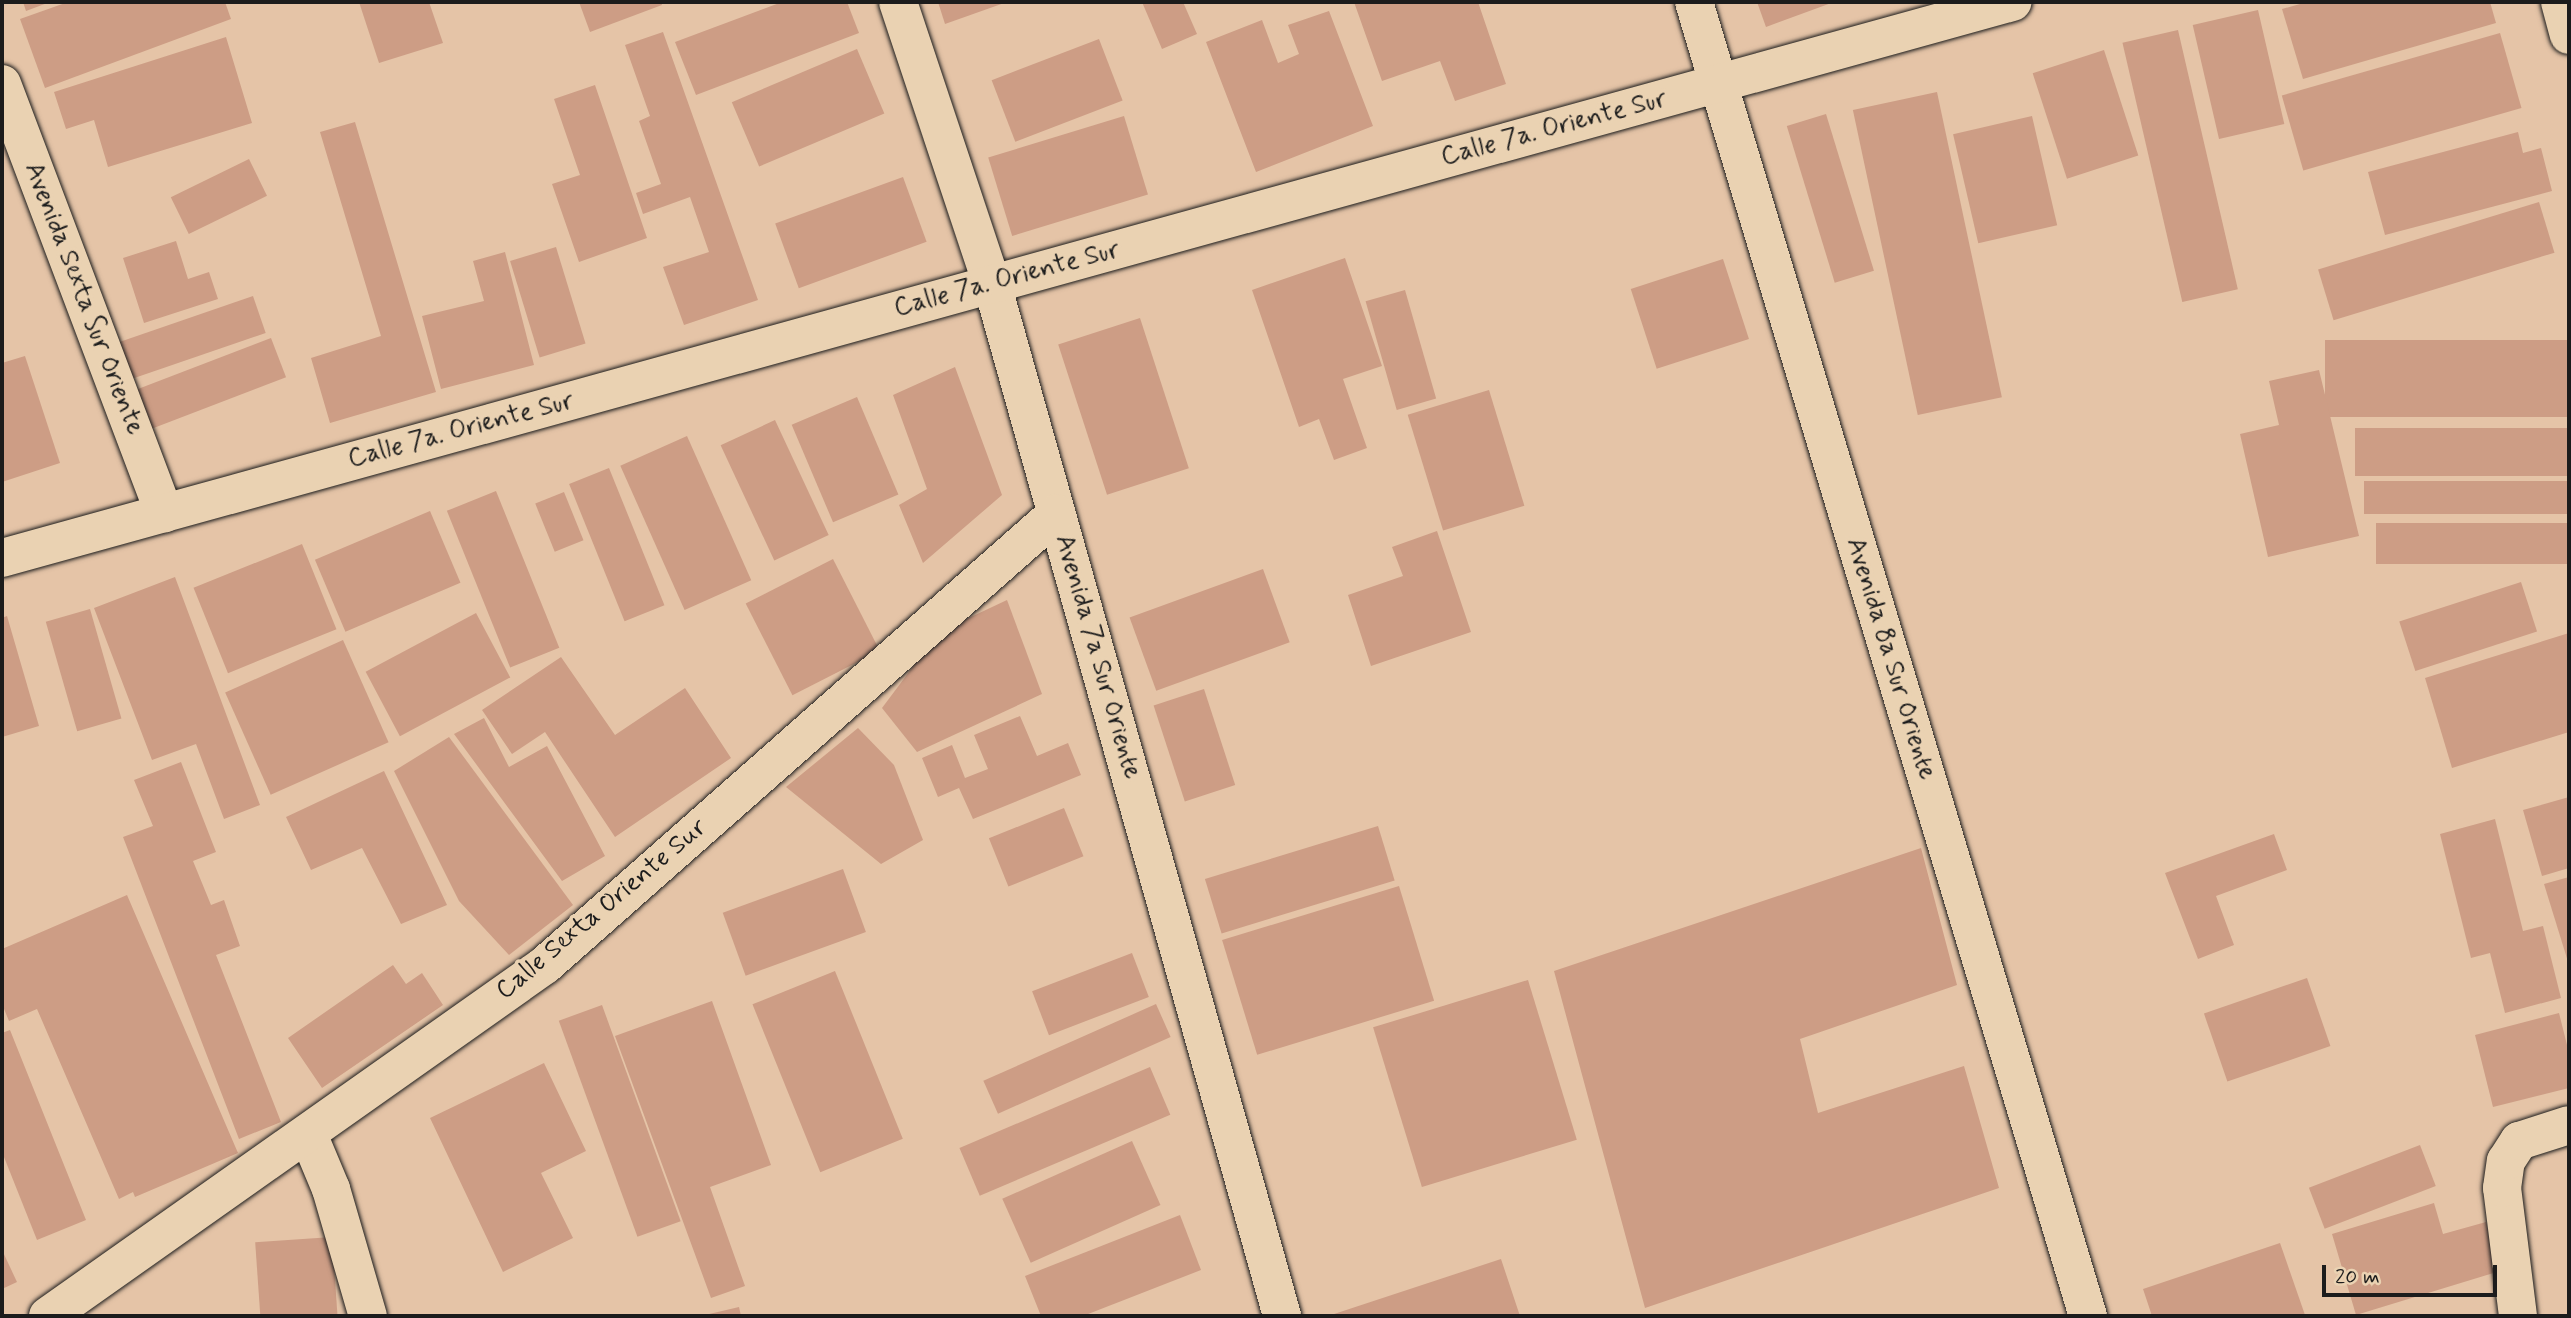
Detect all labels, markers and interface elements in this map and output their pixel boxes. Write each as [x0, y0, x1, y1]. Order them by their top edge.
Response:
street label: Calle 7a. Oriente Sur [1437, 84, 1671, 174]
street label: Avenida Sexta Sur Oriente [16, 156, 150, 442]
street label: Calle 7a. Oriente Sur [890, 235, 1124, 325]
street label: Calle 7a. Oriente Sur [344, 386, 578, 476]
street label: Avenida 7a Sur Oriente [1046, 527, 1148, 787]
street label: Avenida 8a Sur Oriente [1837, 530, 1943, 788]
street label: Calle Sexta Oriente Sur [491, 813, 713, 1007]
scale bar [2326, 1252, 2501, 1296]
text: 20 m [2335, 1263, 2380, 1291]

